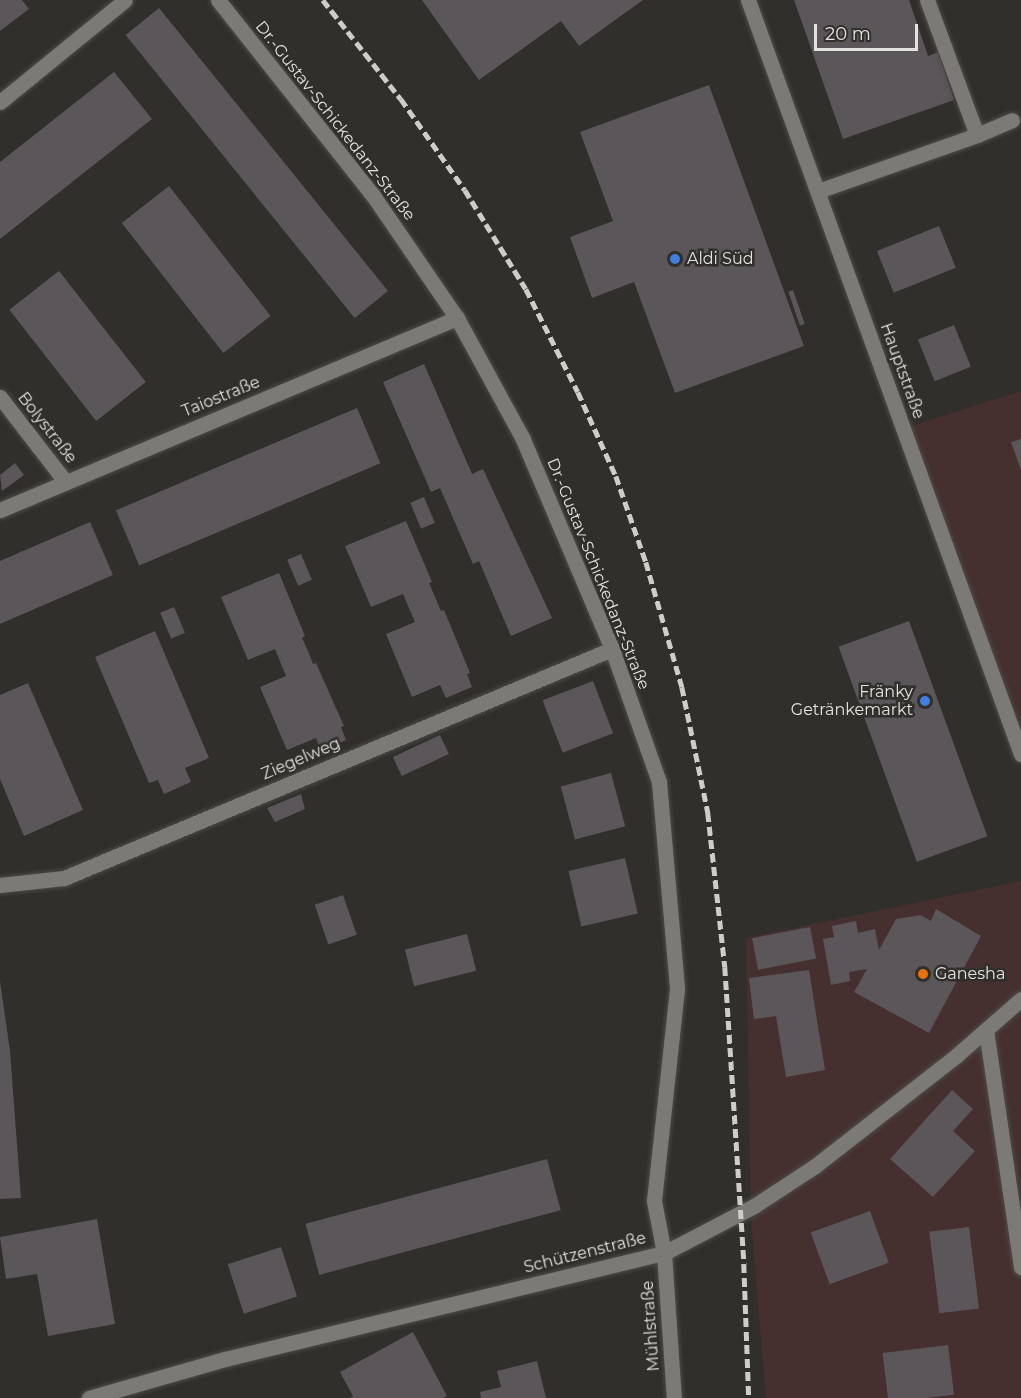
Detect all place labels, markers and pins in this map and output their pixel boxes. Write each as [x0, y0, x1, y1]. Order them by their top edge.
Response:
place label: Aldi Süd [687, 249, 754, 269]
marker: Aldi Süd [668, 252, 682, 266]
place label: Fränky Getränkemarkt [791, 682, 913, 720]
marker: Fränky Getränkemarkt [918, 694, 932, 708]
place label: Ganesha [935, 964, 1005, 984]
marker: Ganesha [916, 967, 930, 981]

